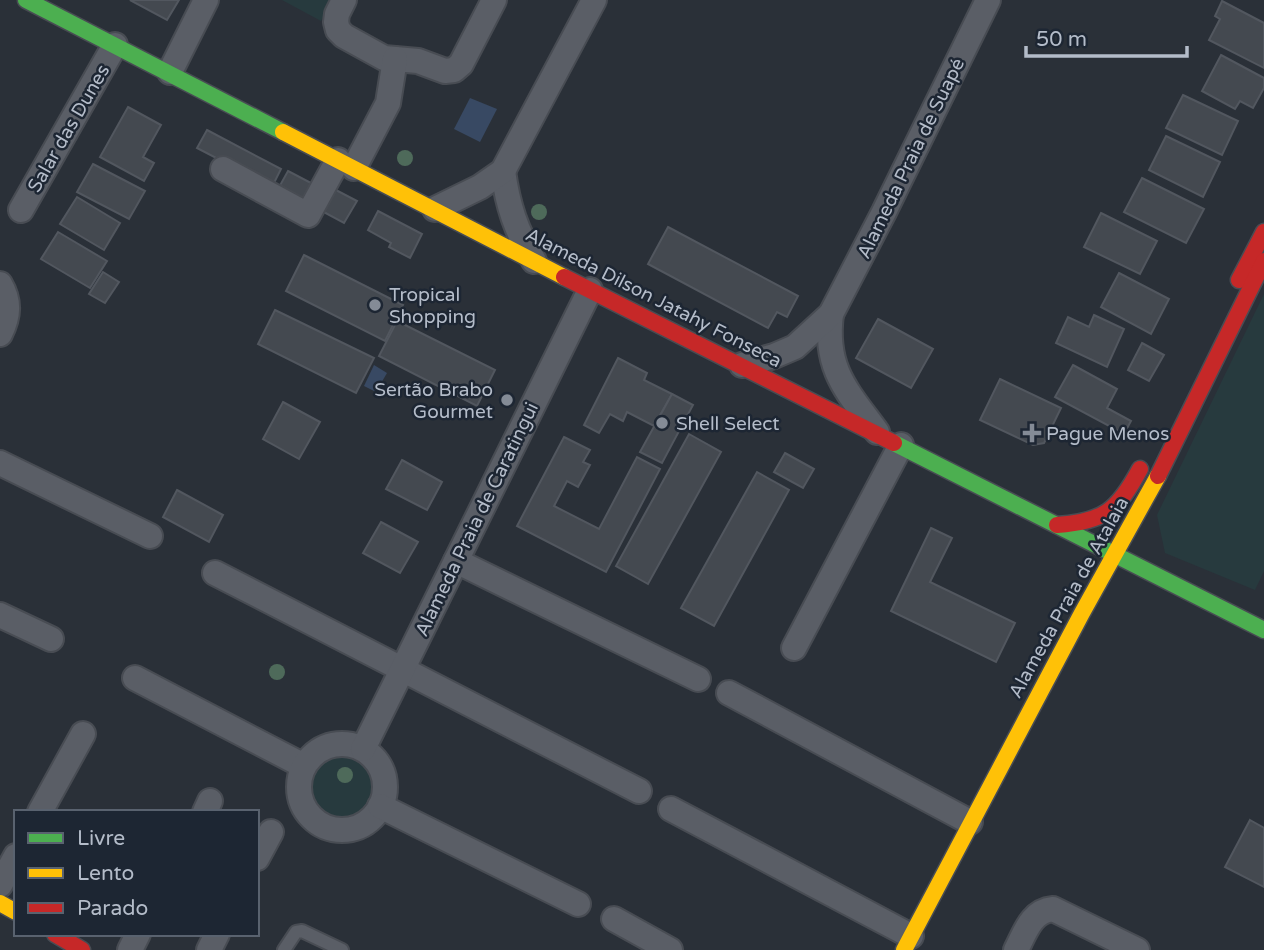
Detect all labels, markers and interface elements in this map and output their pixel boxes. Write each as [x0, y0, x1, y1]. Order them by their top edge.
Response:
scale bar [1026, 14, 1187, 58]
text: 50 m [1036, 27, 1087, 52]
street label: Alameda Praia de Suapé [853, 55, 969, 262]
street label: Salar das Dunes [23, 61, 114, 196]
street label: Alameda Dilson Jatahy Fonseca [522, 224, 785, 372]
place label: Tropical Shopping [389, 284, 476, 328]
marker: Tropical Shopping [367, 297, 383, 313]
place label: Sertão Brabo Gourmet [374, 379, 493, 423]
marker: Sertão Brabo Gourmet [499, 392, 515, 408]
street label: Alameda Praia de Caratingui [411, 399, 543, 640]
place label: Shell Select [676, 413, 780, 435]
marker: Shell Select [654, 415, 670, 431]
place label: Pague Menos [1046, 423, 1169, 445]
marker: Pague Menos [1024, 425, 1040, 441]
street label: Alameda Praia de Atalaia [1004, 493, 1133, 702]
legend [14, 810, 259, 936]
text: Livre [77, 826, 125, 851]
text: Lento [77, 861, 134, 886]
text: Parado [77, 896, 148, 921]

